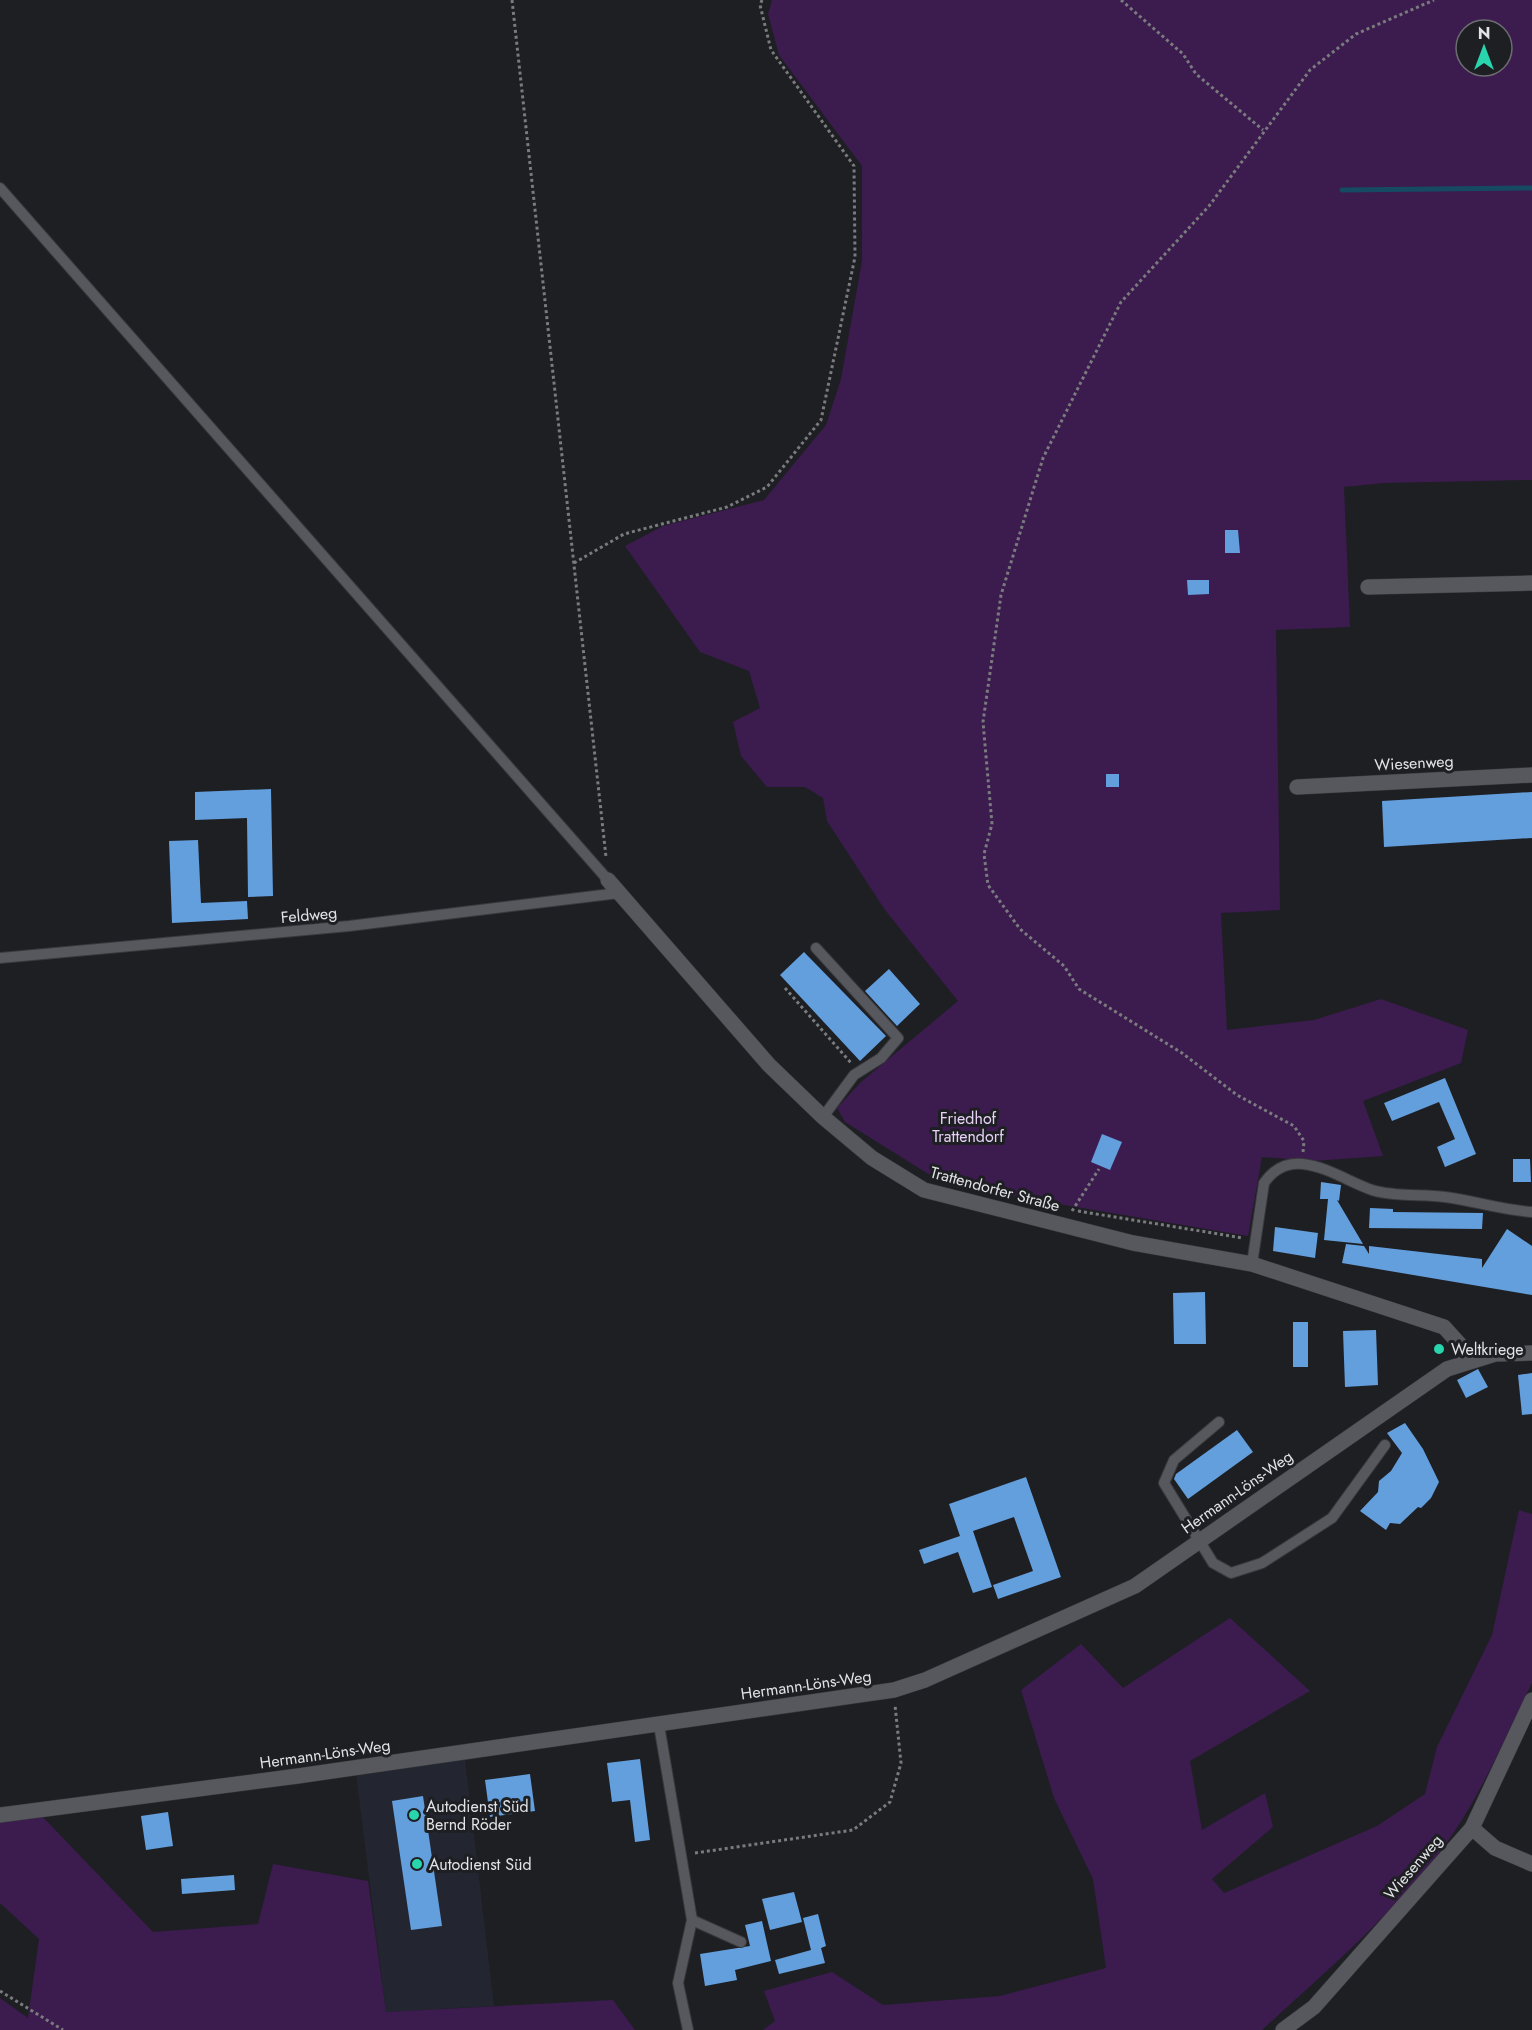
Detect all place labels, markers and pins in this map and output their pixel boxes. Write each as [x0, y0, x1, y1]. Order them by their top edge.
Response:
place label: Weltkriege [1451, 1338, 1524, 1361]
marker: Weltkriege [1432, 1342, 1446, 1356]
place label: Autodienst Süd Bernd Röder [426, 1795, 529, 1836]
marker: Autodienst Süd Bernd Röder [407, 1808, 421, 1822]
place label: Autodienst Süd [429, 1853, 532, 1876]
marker: Autodienst Süd [410, 1857, 424, 1871]

